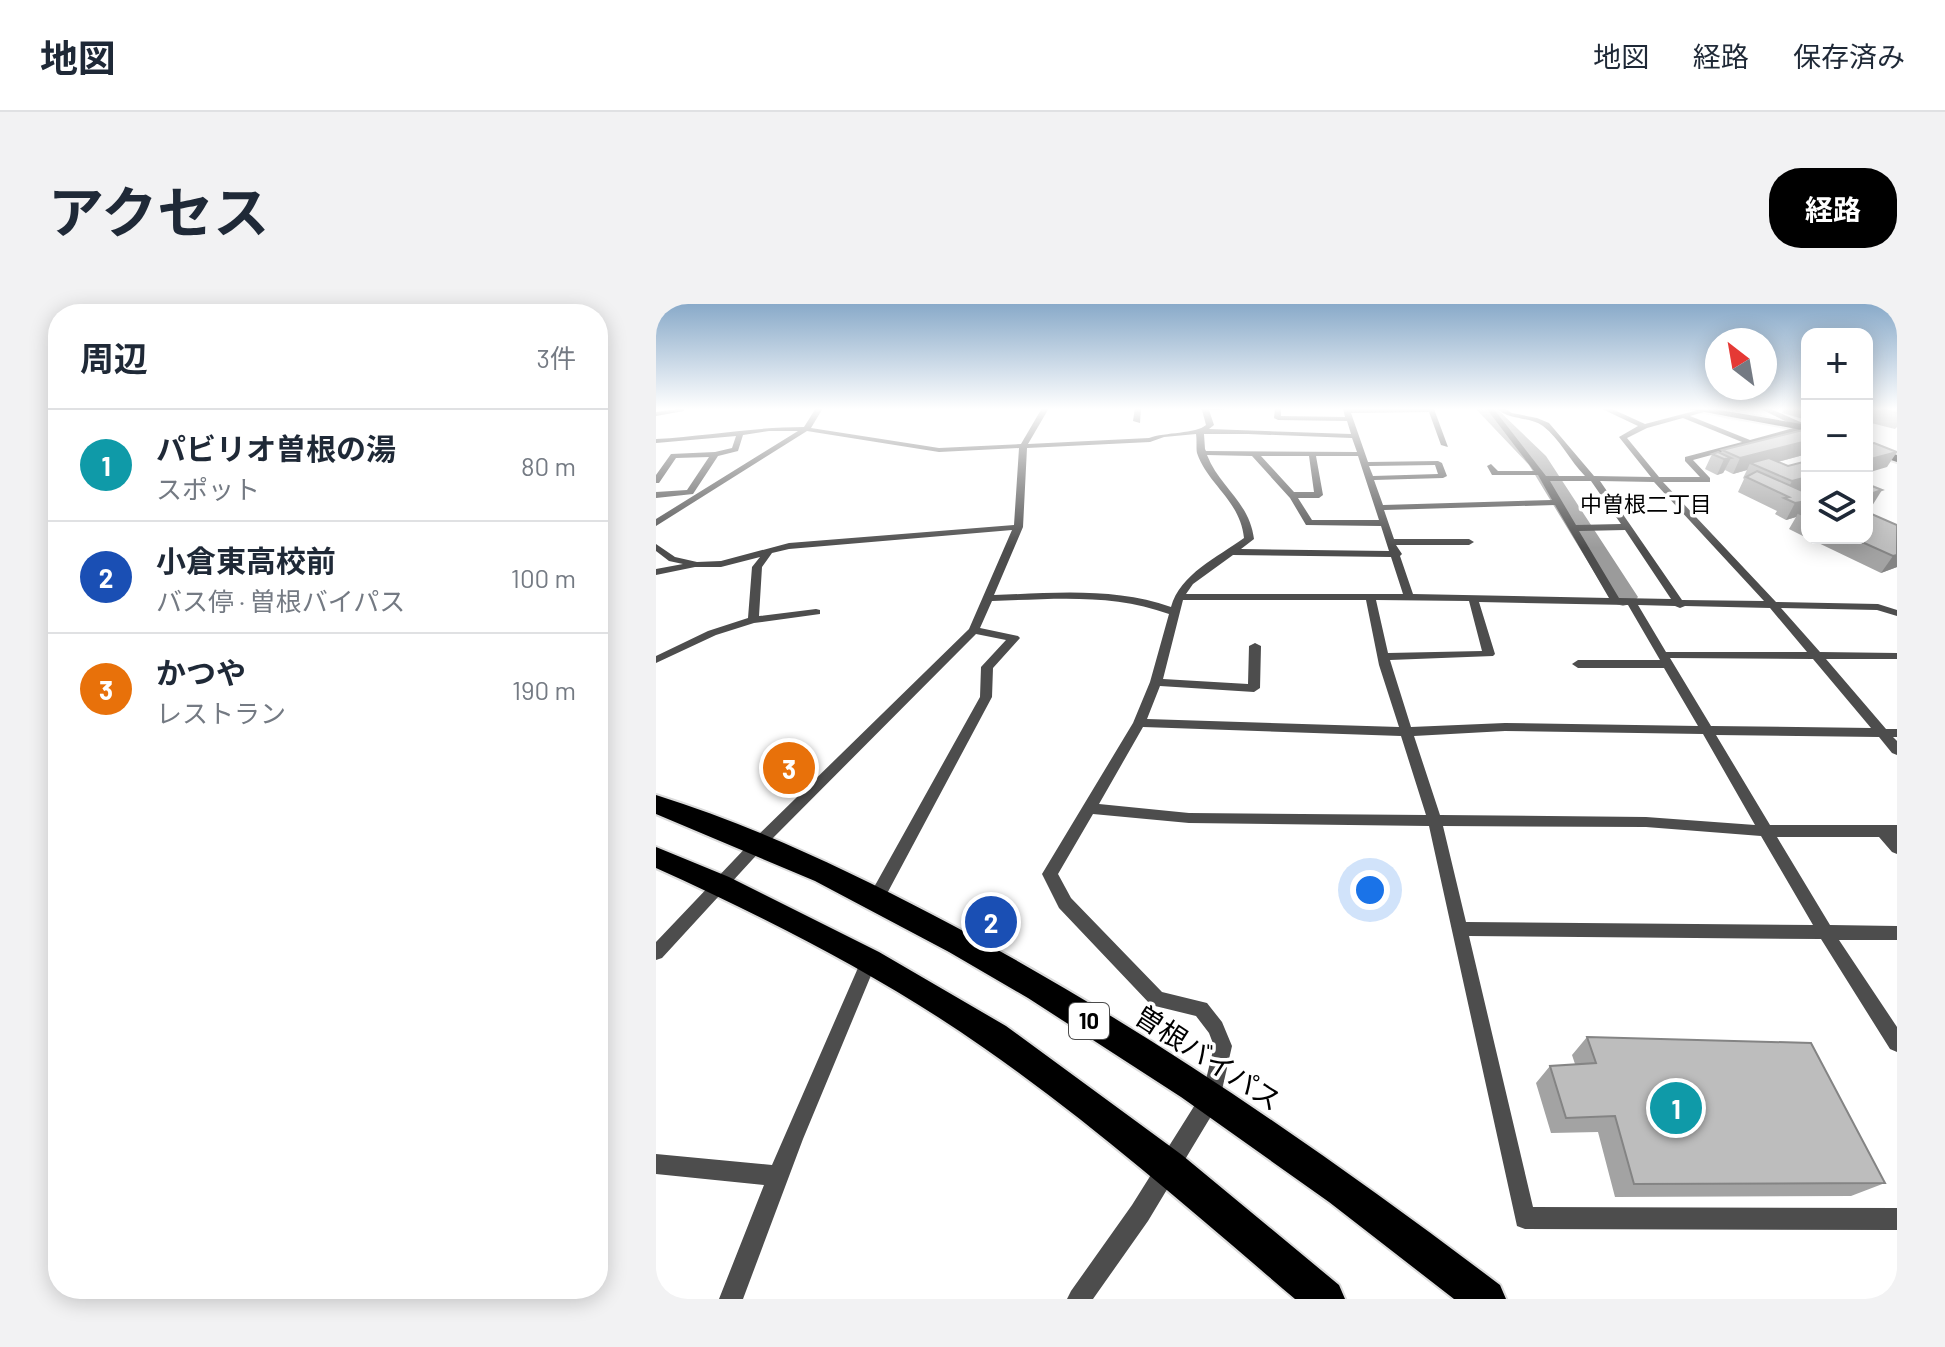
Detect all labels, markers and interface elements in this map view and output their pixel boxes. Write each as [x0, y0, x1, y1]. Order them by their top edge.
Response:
text: 地図 [40, 34, 116, 80]
text: 地図 [1593, 39, 1649, 73]
text: 経路 [1693, 39, 1749, 73]
text: 保存済み [1793, 39, 1905, 73]
button: 経路 [1769, 168, 1897, 248]
text: アクセス [48, 177, 269, 244]
north arrow [1705, 328, 1777, 400]
map controls [1801, 328, 1873, 544]
button: + [1801, 328, 1873, 400]
text: 周辺 [80, 337, 148, 378]
text: 3件 [537, 342, 576, 373]
button: − [1801, 400, 1873, 472]
text: パビリオ曽根の湯 [156, 430, 396, 466]
text: 1 [101, 450, 111, 481]
text: 80 m [521, 450, 576, 481]
button: layers [1801, 472, 1873, 544]
text: スポット [156, 473, 260, 504]
district label: 中曽根二丁目 [1580, 490, 1712, 516]
text: 小倉東高校前 [156, 542, 336, 578]
text: 2 [99, 562, 113, 593]
text: 100 m [511, 562, 576, 593]
text: バス停 · 曽根バイパス [156, 585, 405, 616]
text: かつや [156, 654, 246, 690]
text: 3 [99, 674, 113, 705]
text: 190 m [512, 674, 576, 705]
text: レストラン [156, 697, 286, 728]
pin: 3 [763, 738, 815, 798]
your location [1350, 870, 1390, 910]
pin: 2 [965, 892, 1017, 952]
street label: 曽根バイパス [1129, 997, 1288, 1117]
road number: 10 [1069, 1003, 1109, 1039]
pin: 1 [1650, 1078, 1702, 1138]

